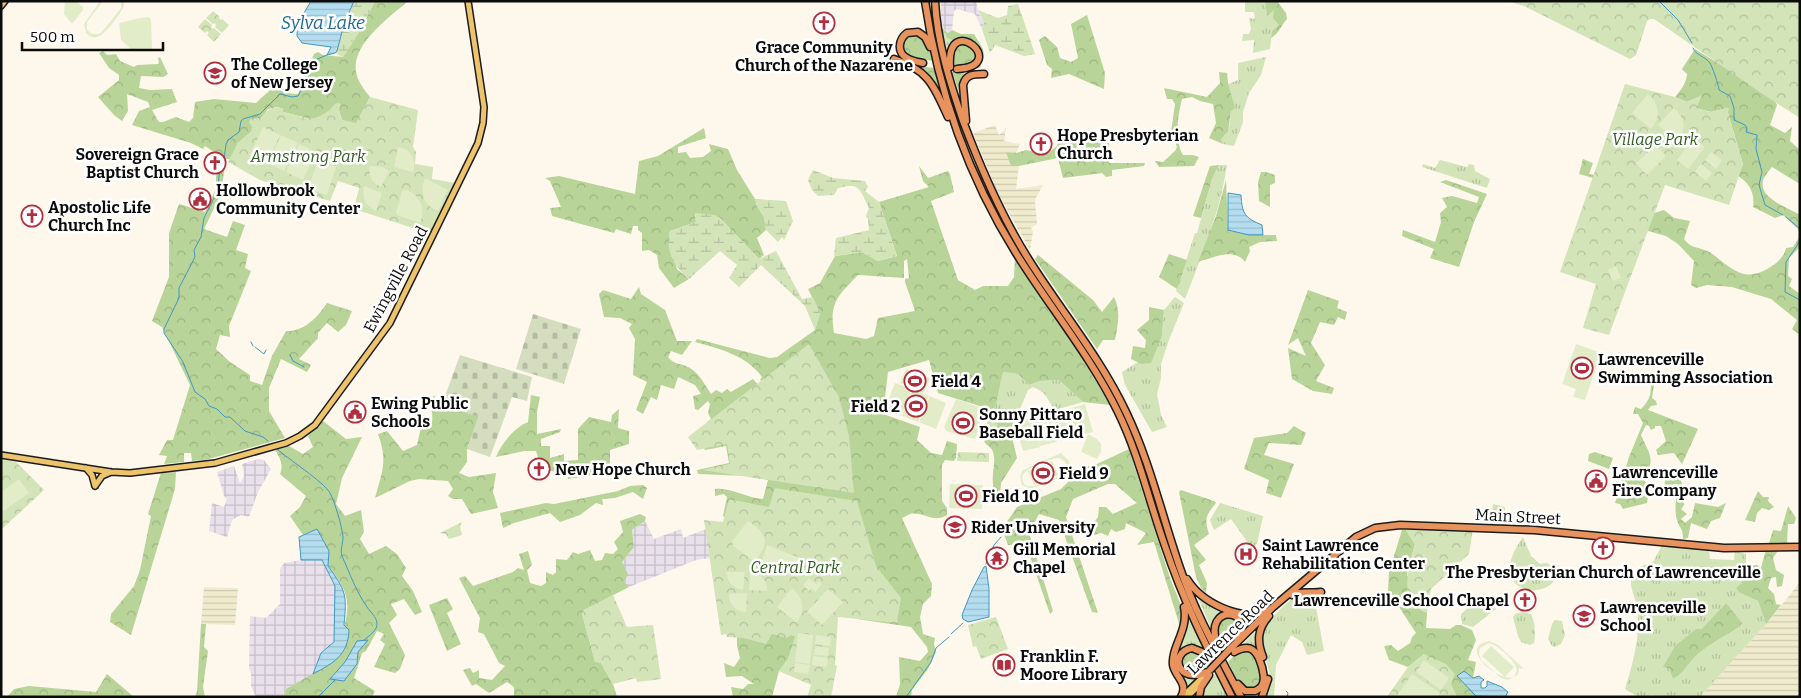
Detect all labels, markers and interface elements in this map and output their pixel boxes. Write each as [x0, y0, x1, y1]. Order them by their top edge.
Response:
church icon: Grace Community Church of the Nazarene [812, 11, 836, 35]
water label: Sylva Lake [281, 12, 365, 34]
scale bar [22, 20, 164, 52]
text: 500 m [30, 28, 75, 46]
place label: Grace Community Church of the Nazarene [735, 38, 913, 75]
place label: The College of New Jersey [231, 55, 333, 92]
school or university icon: The College of New Jersey [203, 61, 227, 85]
place label: Hope Presbyterian Church [1057, 126, 1199, 163]
park label: Village Park [1612, 130, 1699, 149]
church icon: Hope Presbyterian Church [1029, 132, 1053, 156]
place label: Sovereign Grace Baptist Church [76, 145, 199, 182]
park label: Armstrong Park [249, 147, 366, 166]
church icon: Sovereign Grace Baptist Church [203, 151, 227, 175]
place label: Hollowbrook Community Center [216, 181, 361, 218]
public building icon: Hollowbrook Community Center [188, 187, 212, 211]
place label: Apostolic Life Church Inc [48, 198, 151, 235]
church icon: Apostolic Life Church Inc [20, 204, 44, 228]
street label: Ewingville Road [359, 222, 432, 336]
place label: Lawrenceville Swimming Association [1598, 350, 1773, 387]
sports icon: Lawrenceville Swimming Association [1570, 356, 1594, 380]
sports icon: Field 4 [903, 369, 927, 393]
place label: Field 4 [931, 372, 981, 391]
place label: Ewing Public Schools [371, 394, 469, 431]
sports icon: Field 2 [904, 394, 928, 418]
place label: Field 2 [851, 397, 900, 416]
public building icon: Ewing Public Schools [343, 400, 367, 424]
place label: Sonny Pittaro Baseball Field [979, 405, 1084, 442]
sports icon: Sonny Pittaro Baseball Field [951, 411, 975, 435]
church icon: New Hope Church [527, 457, 551, 481]
place label: New Hope Church [555, 460, 691, 479]
sports icon: Field 9 [1031, 461, 1055, 485]
place label: Lawrenceville Fire Company [1612, 463, 1718, 500]
place label: Field 9 [1059, 464, 1109, 483]
public building icon: Lawrenceville Fire Company [1584, 469, 1608, 493]
sports icon: Field 10 [954, 484, 978, 508]
place label: Field 10 [982, 487, 1039, 506]
street label: Main Street [1475, 505, 1562, 528]
school or university icon: Rider University [943, 515, 967, 539]
place label: Rider University [971, 518, 1095, 537]
place label: Saint Lawrence Rehabilitation Center [1262, 536, 1425, 573]
church icon: The Presbyterian Church of Lawrenceville [1591, 536, 1615, 560]
place label: Gill Memorial Chapel [1013, 540, 1116, 577]
hospital icon: Saint Lawrence Rehabilitation Center [1234, 542, 1258, 566]
temple icon: Gill Memorial Chapel [985, 546, 1009, 570]
park label: Central Park [750, 558, 840, 577]
place label: The Presbyterian Church of Lawrenceville [1445, 563, 1761, 582]
street label: Lawrence Road [1183, 586, 1278, 678]
church icon: Lawrenceville School Chapel [1513, 588, 1537, 612]
place label: Lawrenceville School Chapel [1294, 591, 1509, 610]
place label: Lawrenceville School [1600, 598, 1706, 635]
school or university icon: Lawrenceville School [1572, 604, 1596, 628]
place label: Franklin F. Moore Library [1020, 647, 1127, 684]
library icon: Franklin F. Moore Library [992, 653, 1016, 677]

